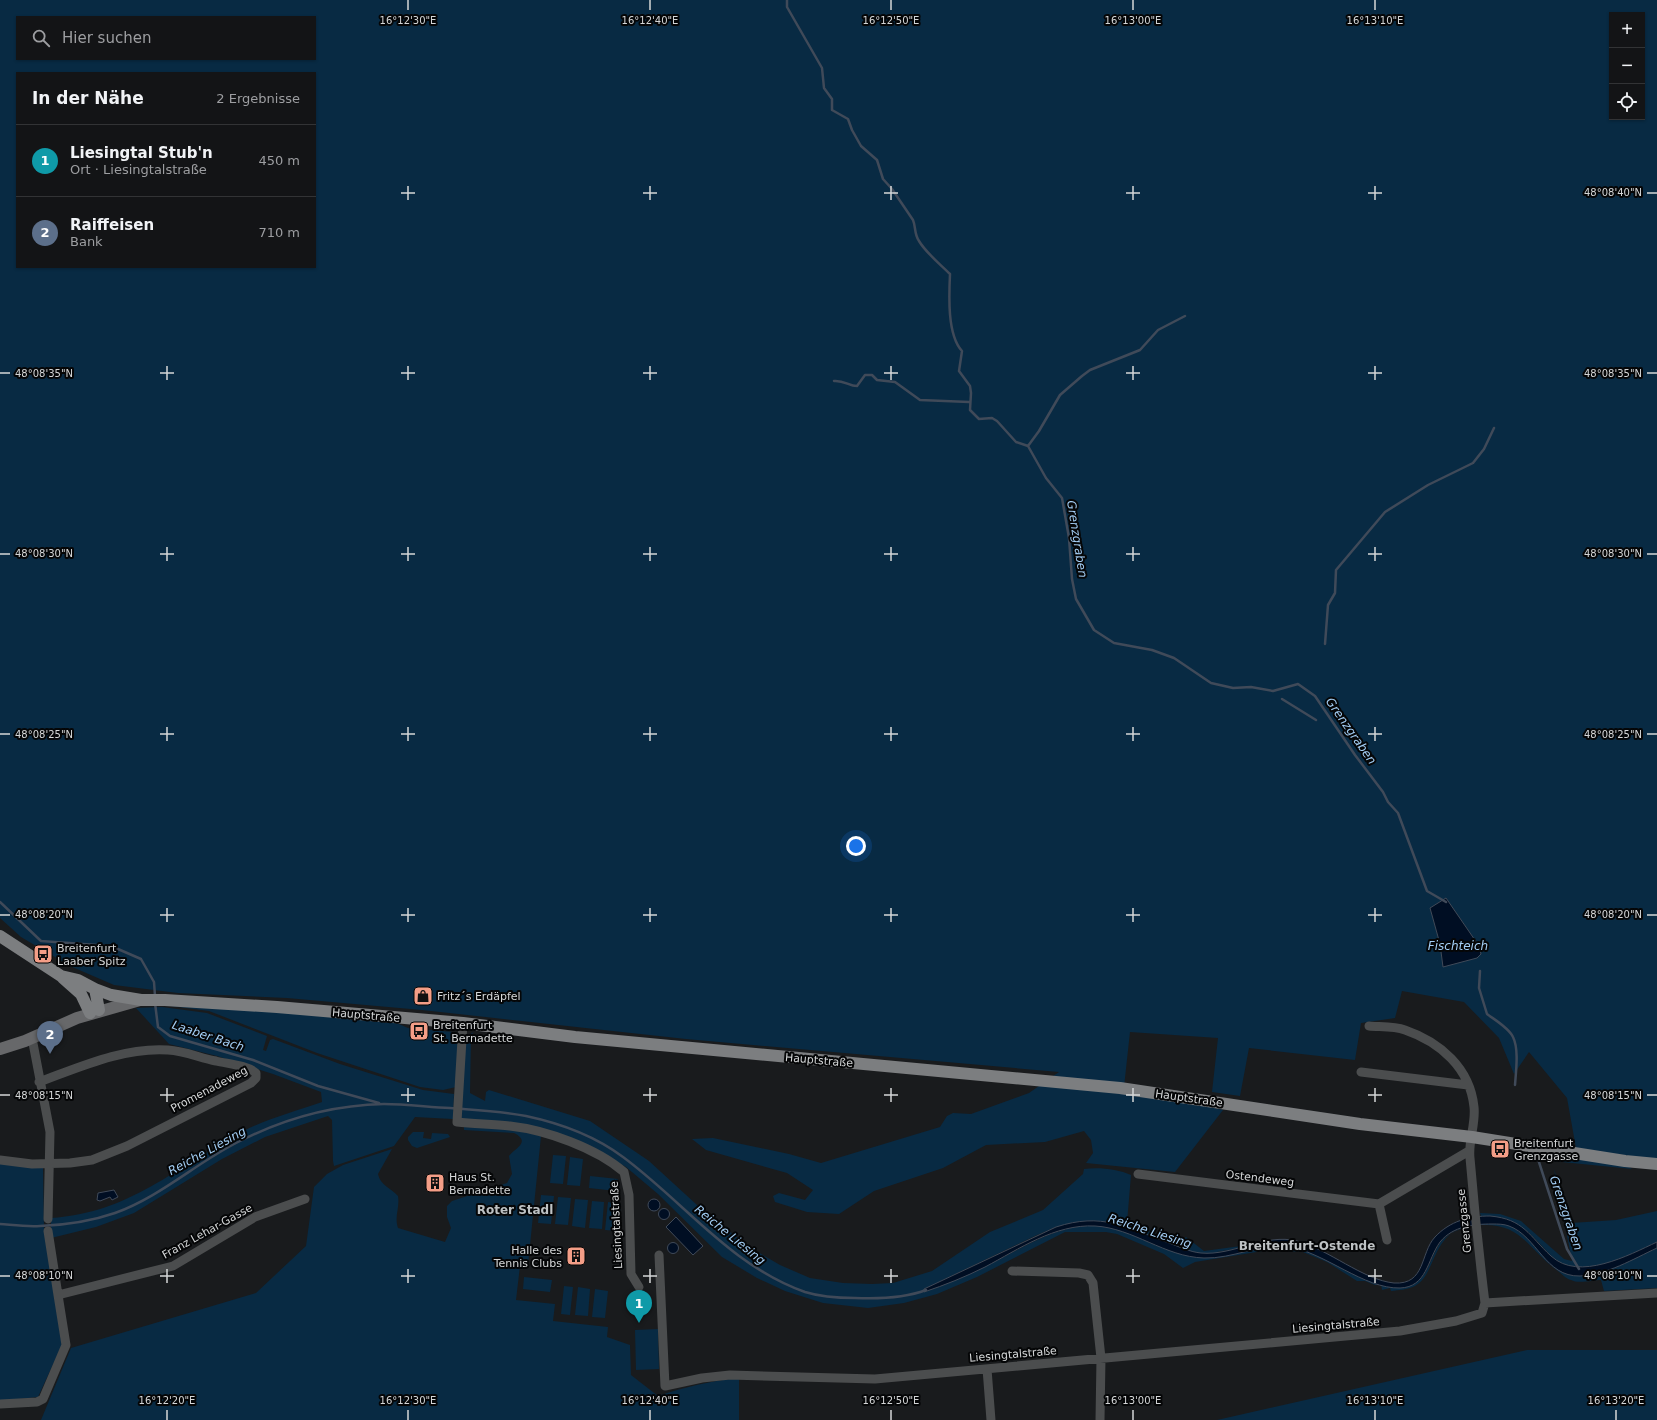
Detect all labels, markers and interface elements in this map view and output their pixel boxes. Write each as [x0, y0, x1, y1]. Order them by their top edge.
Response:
map controls [1609, 12, 1645, 120]
button: + [1609, 12, 1645, 48]
text: 16°12'30"E [380, 15, 436, 26]
text: 16°12'40"E [622, 15, 678, 26]
text: 16°12'50"E [863, 15, 919, 26]
text: 16°13'00"E [1105, 15, 1161, 26]
text: 16°13'10"E [1347, 15, 1403, 26]
search box [16, 16, 316, 60]
icon: search [30, 27, 52, 49]
text: Hier suchen [62, 29, 151, 47]
button: − [1609, 48, 1645, 84]
button: locate [1609, 84, 1645, 120]
text: In der Nähe [32, 88, 144, 108]
text: 2 Ergebnisse [216, 91, 300, 106]
text: Liesingtal Stub'n [70, 144, 213, 162]
text: 1 [40, 153, 50, 168]
text: 450 m [258, 153, 300, 168]
text: Ort · Liesingtalstraße [70, 162, 207, 177]
text: 48°08'40"N [1584, 187, 1642, 198]
text: Raiffeisen [70, 216, 154, 234]
text: 2 [40, 225, 50, 240]
text: 710 m [258, 225, 300, 240]
text: Bank [70, 234, 103, 249]
text: 48°08'35"N [15, 368, 73, 379]
text: 48°08'35"N [1584, 368, 1642, 379]
water label: Grenzgraben [1064, 499, 1090, 579]
text: 48°08'30"N [15, 548, 73, 559]
text: 48°08'30"N [1584, 548, 1642, 559]
water label: Grenzgraben [1323, 695, 1379, 767]
text: 48°08'25"N [15, 729, 73, 740]
text: 48°08'25"N [1584, 729, 1642, 740]
your location [846, 836, 866, 856]
text: 48°08'20"N [15, 909, 73, 920]
text: 48°08'20"N [1584, 909, 1642, 920]
water label: Fischteich [1428, 939, 1488, 953]
place label: Breitenfurt Laaber Spitz [57, 942, 126, 968]
bus stop icon: Breitenfurt Laaber Spitz [32, 943, 54, 965]
shop icon: Fritz´s Erdäpfel [412, 985, 434, 1007]
place label: Fritz´s Erdäpfel [437, 990, 521, 1003]
street label: Hauptstraße [331, 1006, 401, 1025]
water label: Laaber Bach [170, 1018, 246, 1054]
place label: Breitenfurt St. Bernadette [433, 1019, 513, 1045]
bus stop icon: Breitenfurt St. Bernadette [408, 1020, 430, 1042]
pin: 2 [37, 1021, 63, 1054]
street label: Hauptstraße [784, 1051, 854, 1070]
street label: Promenadeweg [169, 1064, 250, 1115]
street label: Hauptstraße [1154, 1087, 1224, 1110]
text: 48°08'15"N [15, 1090, 73, 1101]
text: 48°08'15"N [1584, 1090, 1642, 1101]
water label: Reiche Liesing [166, 1124, 249, 1178]
place label: Breitenfurt Grenzgasse [1514, 1137, 1579, 1163]
bus stop icon: Breitenfurt Grenzgasse [1489, 1138, 1511, 1160]
street label: Ostendeweg [1225, 1168, 1295, 1189]
place label: Haus St. Bernadette [449, 1171, 511, 1197]
building icon: Haus St. Bernadette [424, 1172, 446, 1194]
water label: Grenzgraben [1547, 1174, 1585, 1252]
street label: Liesingtalstraße [608, 1181, 625, 1269]
street label: Grenzgasse [1455, 1188, 1474, 1254]
street label: Franz Lehar-Gasse [160, 1201, 255, 1262]
water label: Reiche Liesing [692, 1202, 768, 1268]
district label: Roter Stadl [477, 1203, 553, 1217]
water label: Reiche Liesing [1107, 1211, 1194, 1251]
district label: Breitenfurt-Ostende [1239, 1239, 1375, 1253]
place label: Halle des Tennis Clubs [493, 1244, 562, 1270]
building icon: Halle des Tennis Clubs [565, 1245, 587, 1267]
text: 48°08'10"N [15, 1270, 73, 1281]
text: 48°08'10"N [1584, 1270, 1642, 1281]
pin: 1 [626, 1290, 652, 1323]
street label: Liesingtalstraße [1292, 1315, 1381, 1336]
street label: Liesingtalstraße [969, 1344, 1058, 1365]
text: 16°12'20"E [139, 1395, 195, 1406]
text: 16°12'30"E [380, 1395, 436, 1406]
text: 16°12'40"E [622, 1395, 678, 1406]
text: 16°12'50"E [863, 1395, 919, 1406]
text: 16°13'00"E [1105, 1395, 1161, 1406]
text: 16°13'10"E [1347, 1395, 1403, 1406]
text: 16°13'20"E [1588, 1395, 1644, 1406]

